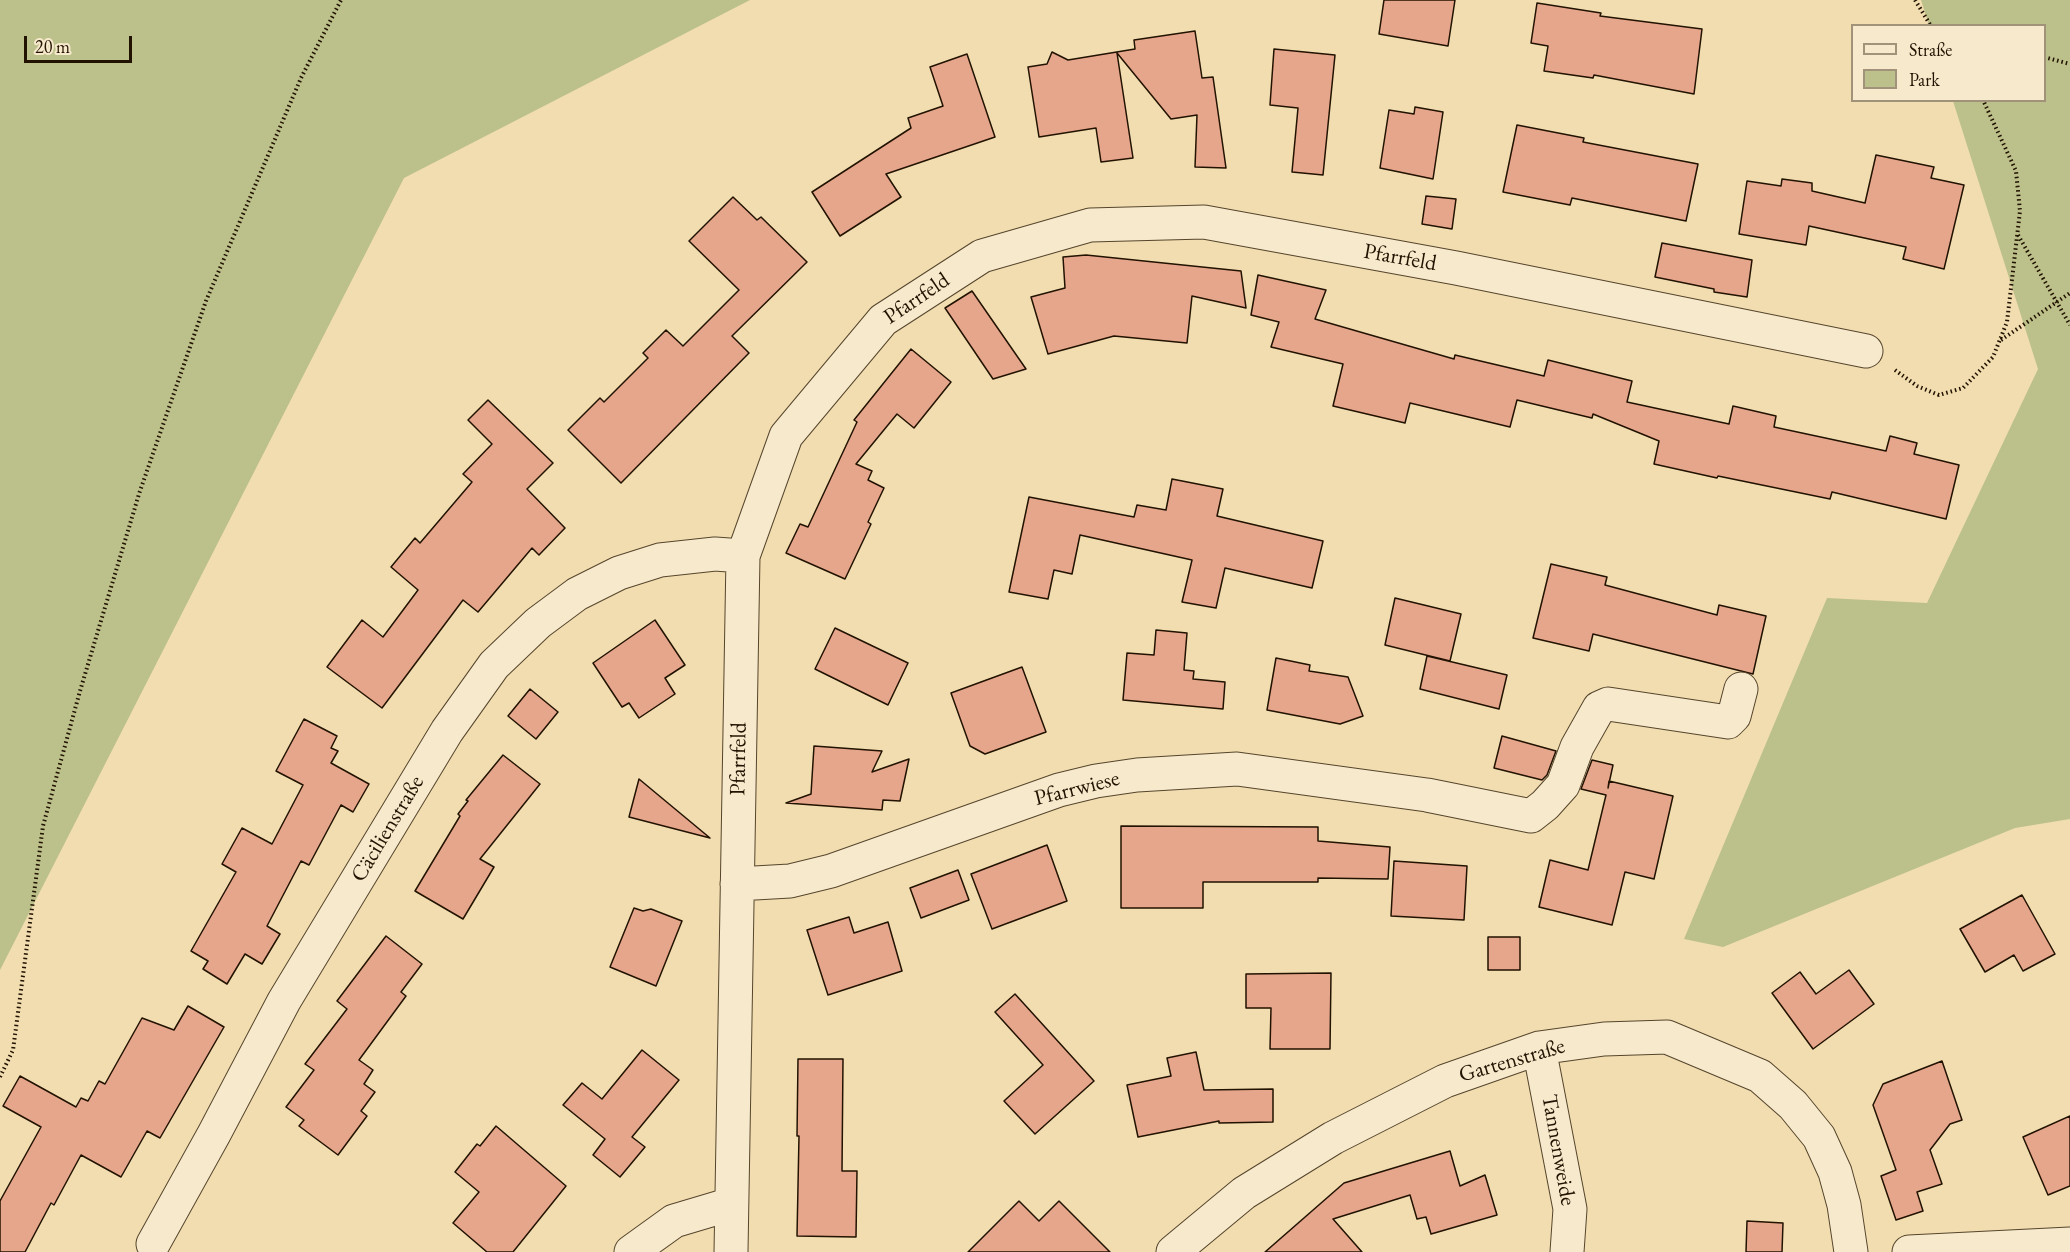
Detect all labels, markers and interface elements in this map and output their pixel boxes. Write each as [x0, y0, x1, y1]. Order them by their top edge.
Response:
scale bar [27, 24, 135, 62]
legend [1851, 24, 2046, 102]
text: 20 m [35, 35, 70, 58]
text: Straße [1909, 38, 1952, 61]
text: Park [1909, 68, 1940, 91]
street label: Pfarrfeld [1362, 239, 1438, 277]
street label: Pfarrfeld [879, 268, 955, 330]
street label: Pfarrfeld [725, 722, 753, 796]
street label: Pfarrwiese [1032, 766, 1122, 812]
street label: Cäcilienstraße [346, 771, 430, 887]
street label: Gartenstraße [1456, 1033, 1568, 1089]
street label: Tannenweide [1535, 1092, 1581, 1208]

